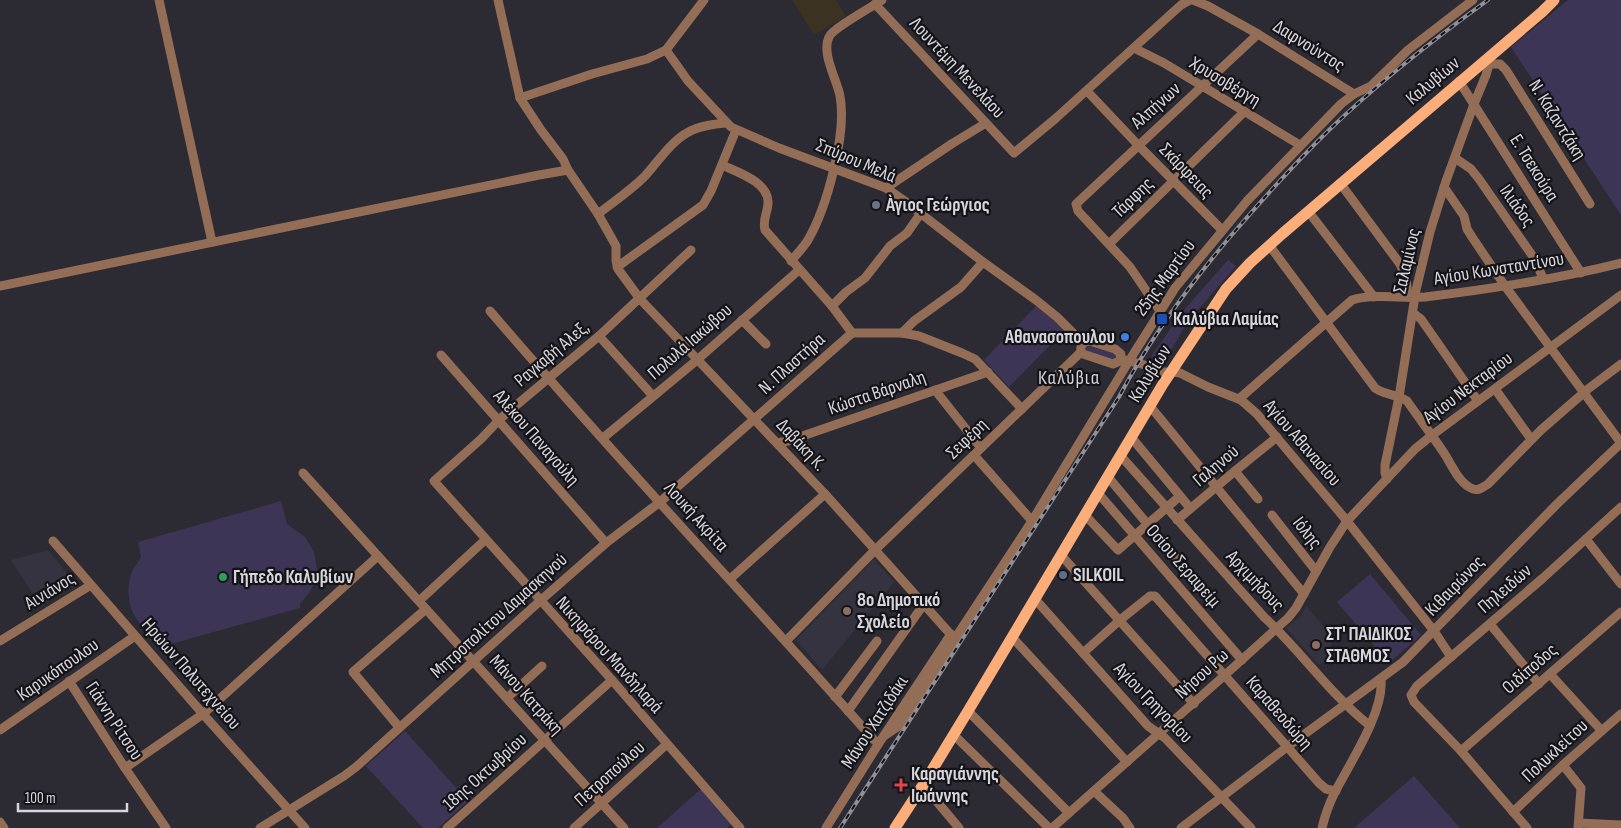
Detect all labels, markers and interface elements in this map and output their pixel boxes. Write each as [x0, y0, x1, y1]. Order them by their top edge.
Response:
street label: Λουντέμη Μενελάου [904, 12, 1010, 123]
street label: Δαφνούντος [1269, 15, 1349, 77]
street label: Χρυσοβέργη [1184, 51, 1265, 112]
street label: Καλυβίων [1401, 51, 1465, 110]
street label: Ν. Καζαντζάκη [1523, 76, 1591, 164]
street label: Αλπήνων [1126, 77, 1186, 135]
street label: Ε. Τσεκούρα [1504, 130, 1564, 206]
street label: Σπύρου Μελά [813, 134, 900, 188]
street label: Σκάρφειας [1154, 138, 1218, 204]
street label: Τάρφης [1107, 173, 1159, 223]
street label: Ιλιάδος [1494, 180, 1540, 232]
place label: Ὰγιος Γεώργιος [885, 194, 990, 217]
marker: Ὰγιος Γεώργιος [870, 199, 882, 211]
street label: Σαλαμίνος [1388, 226, 1426, 296]
street label: 25ης Μαρτίου [1130, 235, 1200, 321]
street label: Αγίου Κωνσταντίνου [1431, 247, 1566, 291]
street label: Πολυλά Ιακώβου [643, 299, 737, 385]
place label: Καλύβια Λαμίας [1173, 308, 1279, 331]
marker: Καλύβια Λαμίας [1155, 312, 1169, 326]
street label: Ραγκαβή Αλεξ, [510, 316, 594, 392]
place label: Αθανασοπουλου [1004, 326, 1115, 349]
street label: Ν. Πλαστήρα [754, 328, 830, 400]
marker: Αθανασοπουλου [1119, 331, 1131, 343]
street label: Καλυβίων [1123, 341, 1177, 407]
street label: Αγίου Νεκταρίου [1418, 347, 1517, 430]
street label: Κώστα Βάρναλη [825, 366, 929, 420]
district label: Καλύβια [1038, 366, 1100, 390]
street label: Αλέκου Παναγούλη [487, 384, 584, 491]
street label: Αγίου Αθανασίου [1258, 394, 1346, 491]
street label: Δαβάκη Κ. [771, 414, 831, 476]
street label: Σεφέρη [941, 414, 993, 464]
street label: Γαληνού [1188, 440, 1244, 492]
street label: Λουκή Ακρίτα [658, 477, 733, 557]
street label: Ιόλης [1287, 512, 1327, 554]
street label: Οσίου Σεραφείμ [1141, 520, 1225, 612]
street label: Αρχιμήδους [1220, 545, 1289, 616]
street label: Μητροπολίτου Δαμασκηνού [426, 548, 572, 684]
street label: Κιθαιρώνος [1420, 551, 1490, 621]
street label: Πηλειδών [1473, 559, 1537, 619]
place label: SILKOIL [1073, 564, 1124, 587]
place label: Γήπεδο Καλυβίων [233, 566, 353, 589]
street label: Αινιάνος [20, 567, 80, 616]
marker: SILKOIL [1057, 569, 1069, 581]
marker: Γήπεδο Καλυβίων [217, 571, 229, 583]
place label: 8ο Δημοτικό Σχολείο [857, 589, 940, 634]
street label: Νικηφόρου Μανδηλαρά [550, 592, 668, 718]
marker: 8ο Δημοτικό Σχολείο [841, 605, 853, 617]
street label: Ηρώων Πολυτεχνείου [136, 614, 246, 734]
place label: ΣΤ' ΠΑΙΔΙΚΟΣ ΣΤΑΘΜΟΣ [1326, 623, 1412, 668]
street label: Καρυκόπουλου [13, 634, 103, 706]
marker: ΣΤ' ΠΑΙΔΙΚΟΣ ΣΤΑΘΜΟΣ [1310, 639, 1322, 651]
street label: Οιδίποδος [1498, 639, 1562, 699]
street label: Νήσου Ρω [1170, 644, 1234, 704]
street label: Μάνου Κατράκη [484, 650, 568, 740]
street label: Αγίου Γρηγορίου [1108, 657, 1197, 748]
street label: Μάνου Χατζιδάκι [836, 671, 914, 773]
street label: Καραθεοδώρη [1241, 671, 1317, 755]
street label: Γιάννη Ρίτσου [80, 678, 148, 764]
street label: Πολυκλείτου [1517, 715, 1593, 787]
street label: 18ης Οκτωβρίου [438, 728, 532, 816]
street label: Πετροπούλου [570, 736, 650, 812]
place label: Καραγιάννης Ιωάννης [911, 763, 999, 808]
marker: Καραγιάννης Ιωάννης [895, 779, 907, 791]
scale bar [18, 780, 126, 812]
text: 100 m [25, 789, 56, 808]

